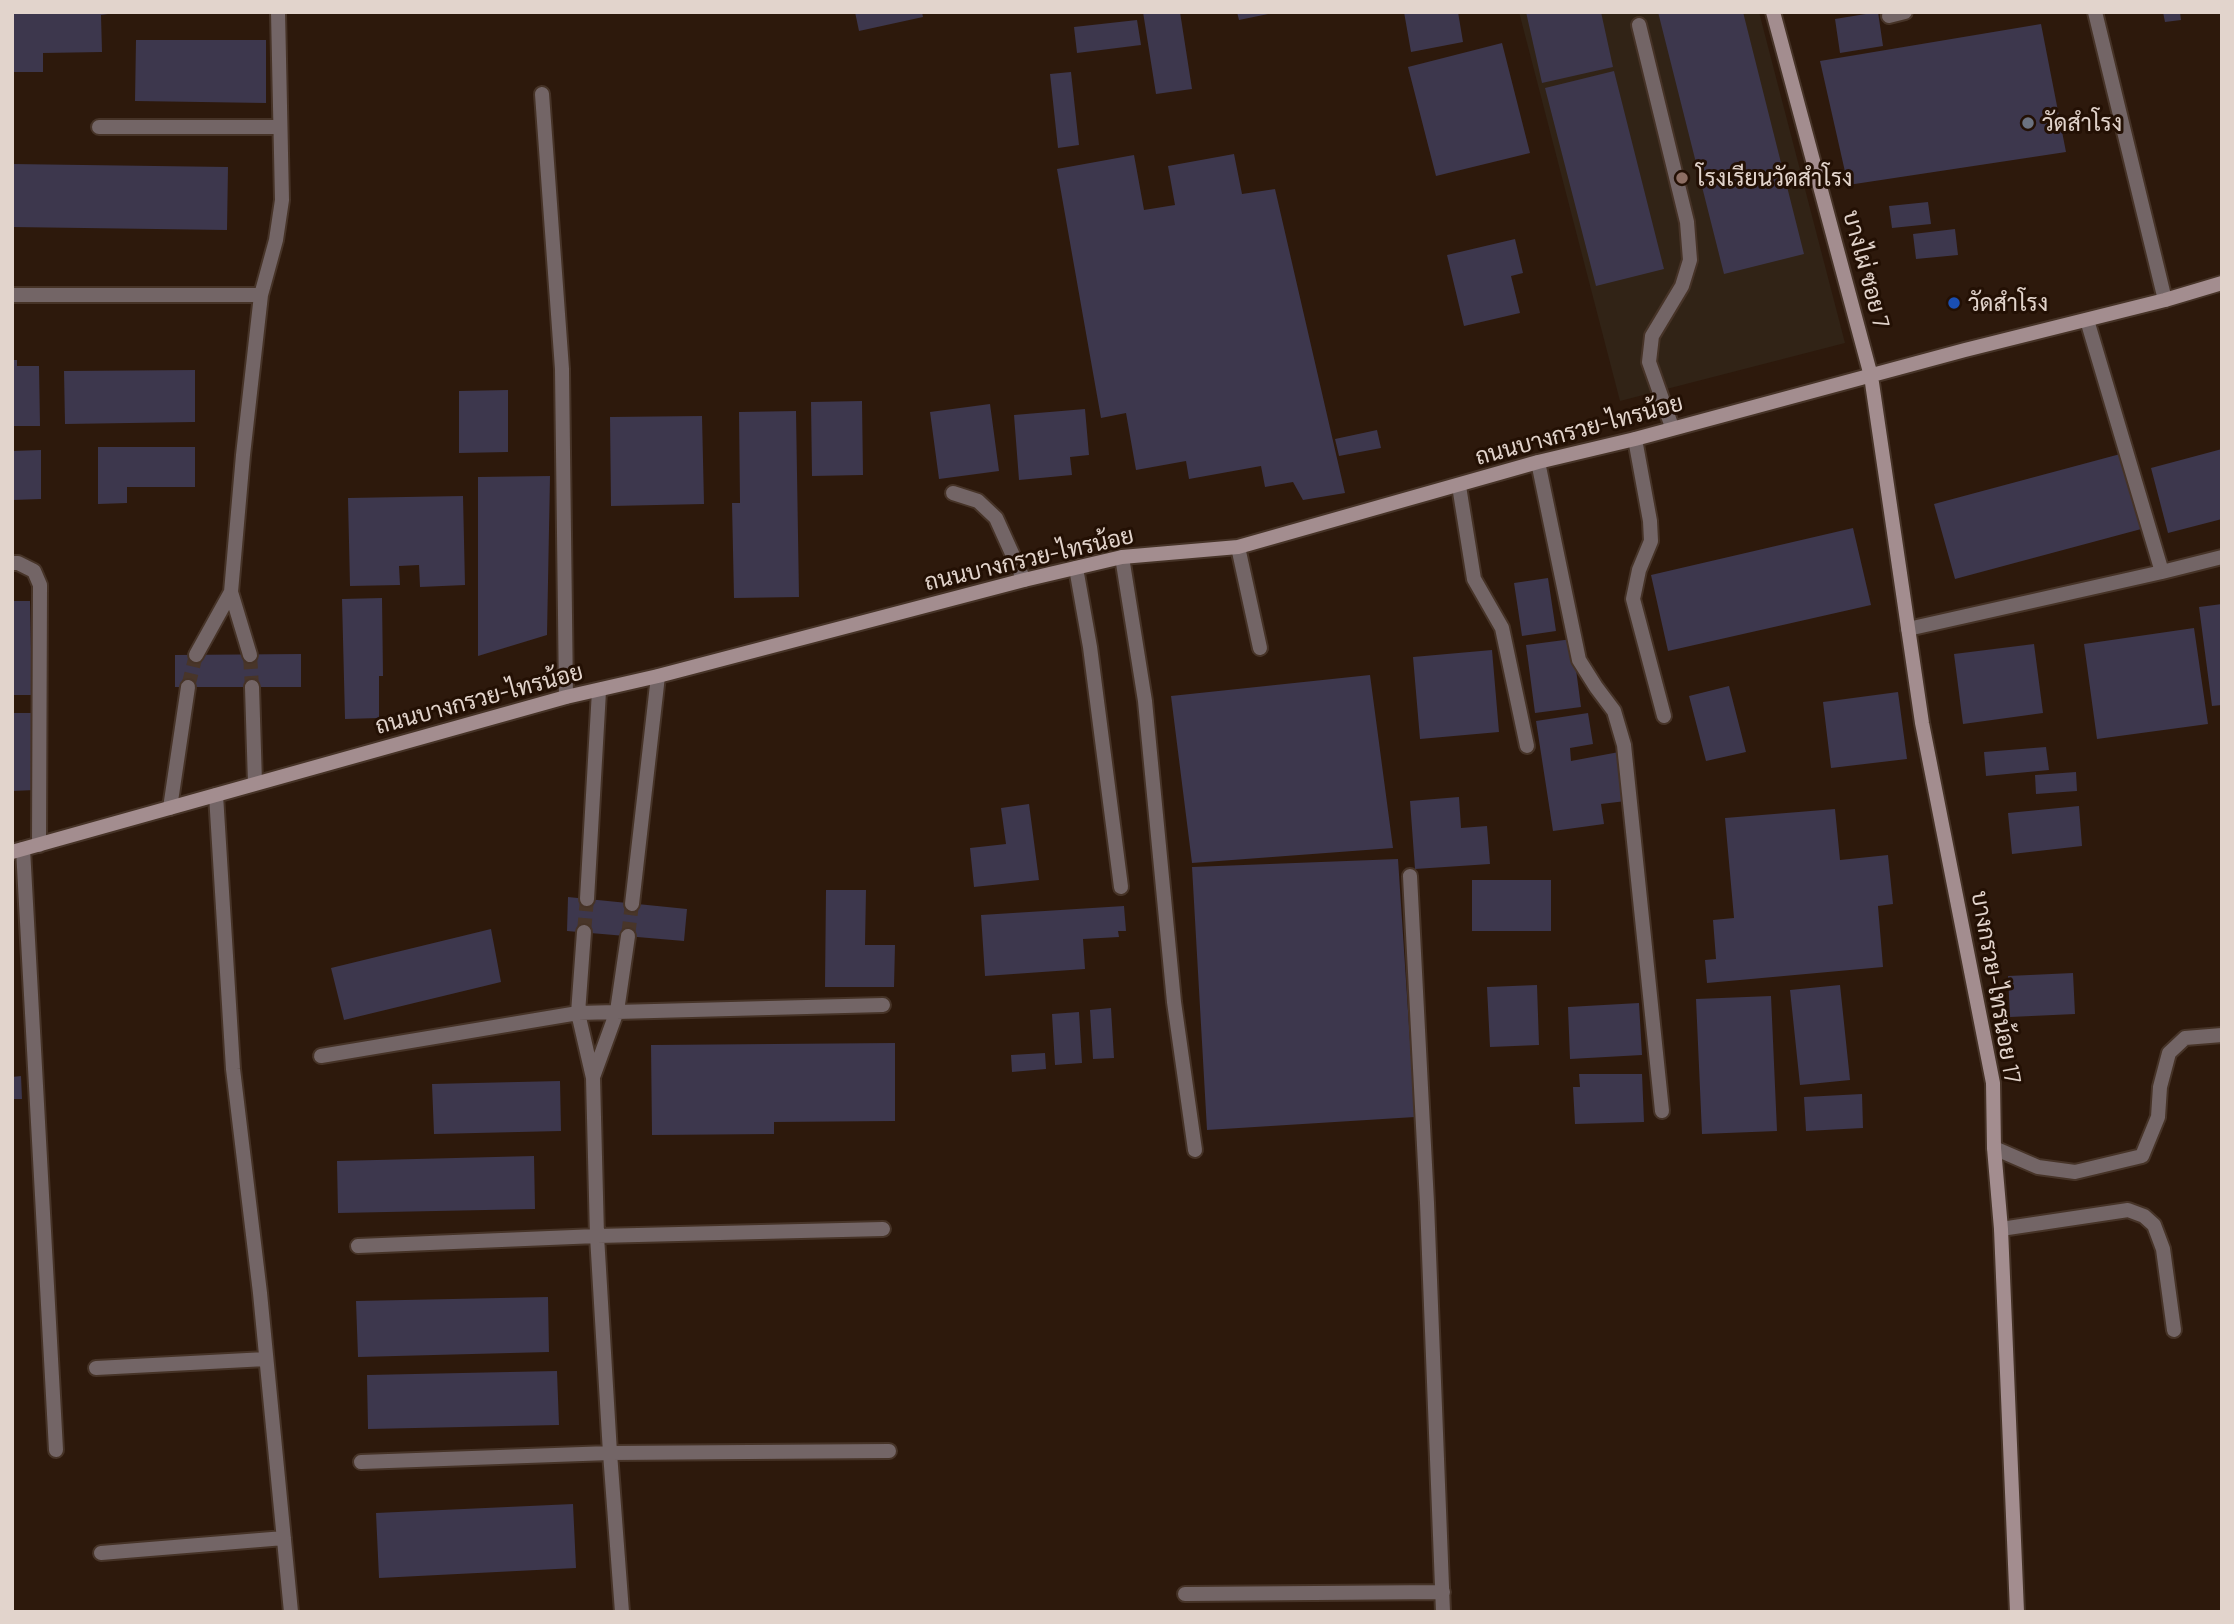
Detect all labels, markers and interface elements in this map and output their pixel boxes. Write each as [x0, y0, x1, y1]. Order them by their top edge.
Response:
place label: วัดสําโรง [2042, 109, 2122, 137]
marker: วัดสําโรง [2020, 115, 2036, 131]
place label: โรงเรียนวัดสำโรง [1696, 164, 1853, 192]
marker: โรงเรียนวัดสำโรง [1674, 170, 1690, 186]
street label: บางไผ่ ซอย 7 [1837, 207, 1895, 331]
place label: วัดสำโรง [1968, 289, 2048, 317]
marker: วัดสำโรง [1946, 295, 1962, 311]
street label: ถนนบางกรวย-ไทรน้อย [1472, 389, 1686, 471]
street label: ถนนบางกรวย-ไทรน้อย [922, 521, 1136, 597]
street label: ถนนบางกรวย-ไทรน้อย [372, 658, 586, 740]
street label: บางกรวย-ไทรน้อย 17 [1965, 889, 2027, 1085]

